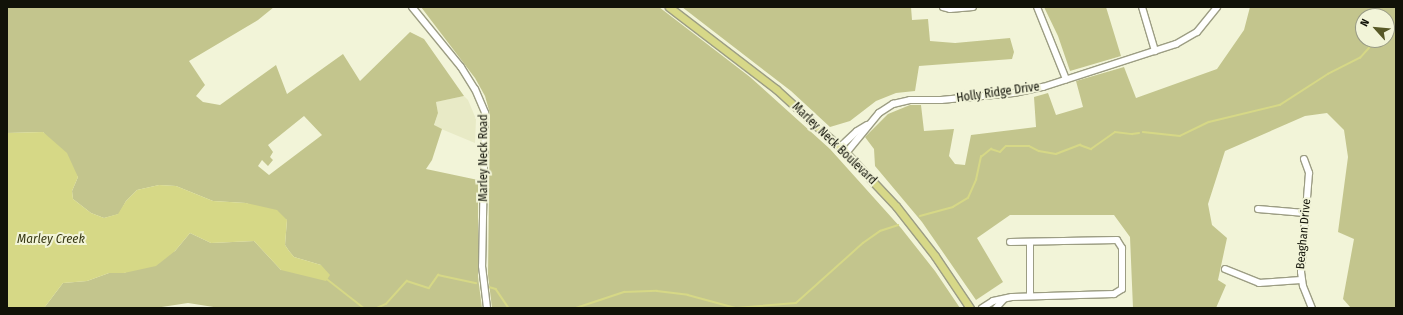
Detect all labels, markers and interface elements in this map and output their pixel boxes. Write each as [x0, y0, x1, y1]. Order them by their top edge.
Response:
north arrow [1355, 8, 1395, 48]
text: N [1357, 17, 1372, 29]
street label: Holly Ridge Drive [956, 80, 1040, 106]
street label: Marley Neck Boulevard [789, 100, 879, 188]
street label: Marley Neck Road [477, 114, 491, 202]
street label: Beaghan Drive [1294, 198, 1314, 270]
water label: Marley Creek [17, 231, 85, 247]

